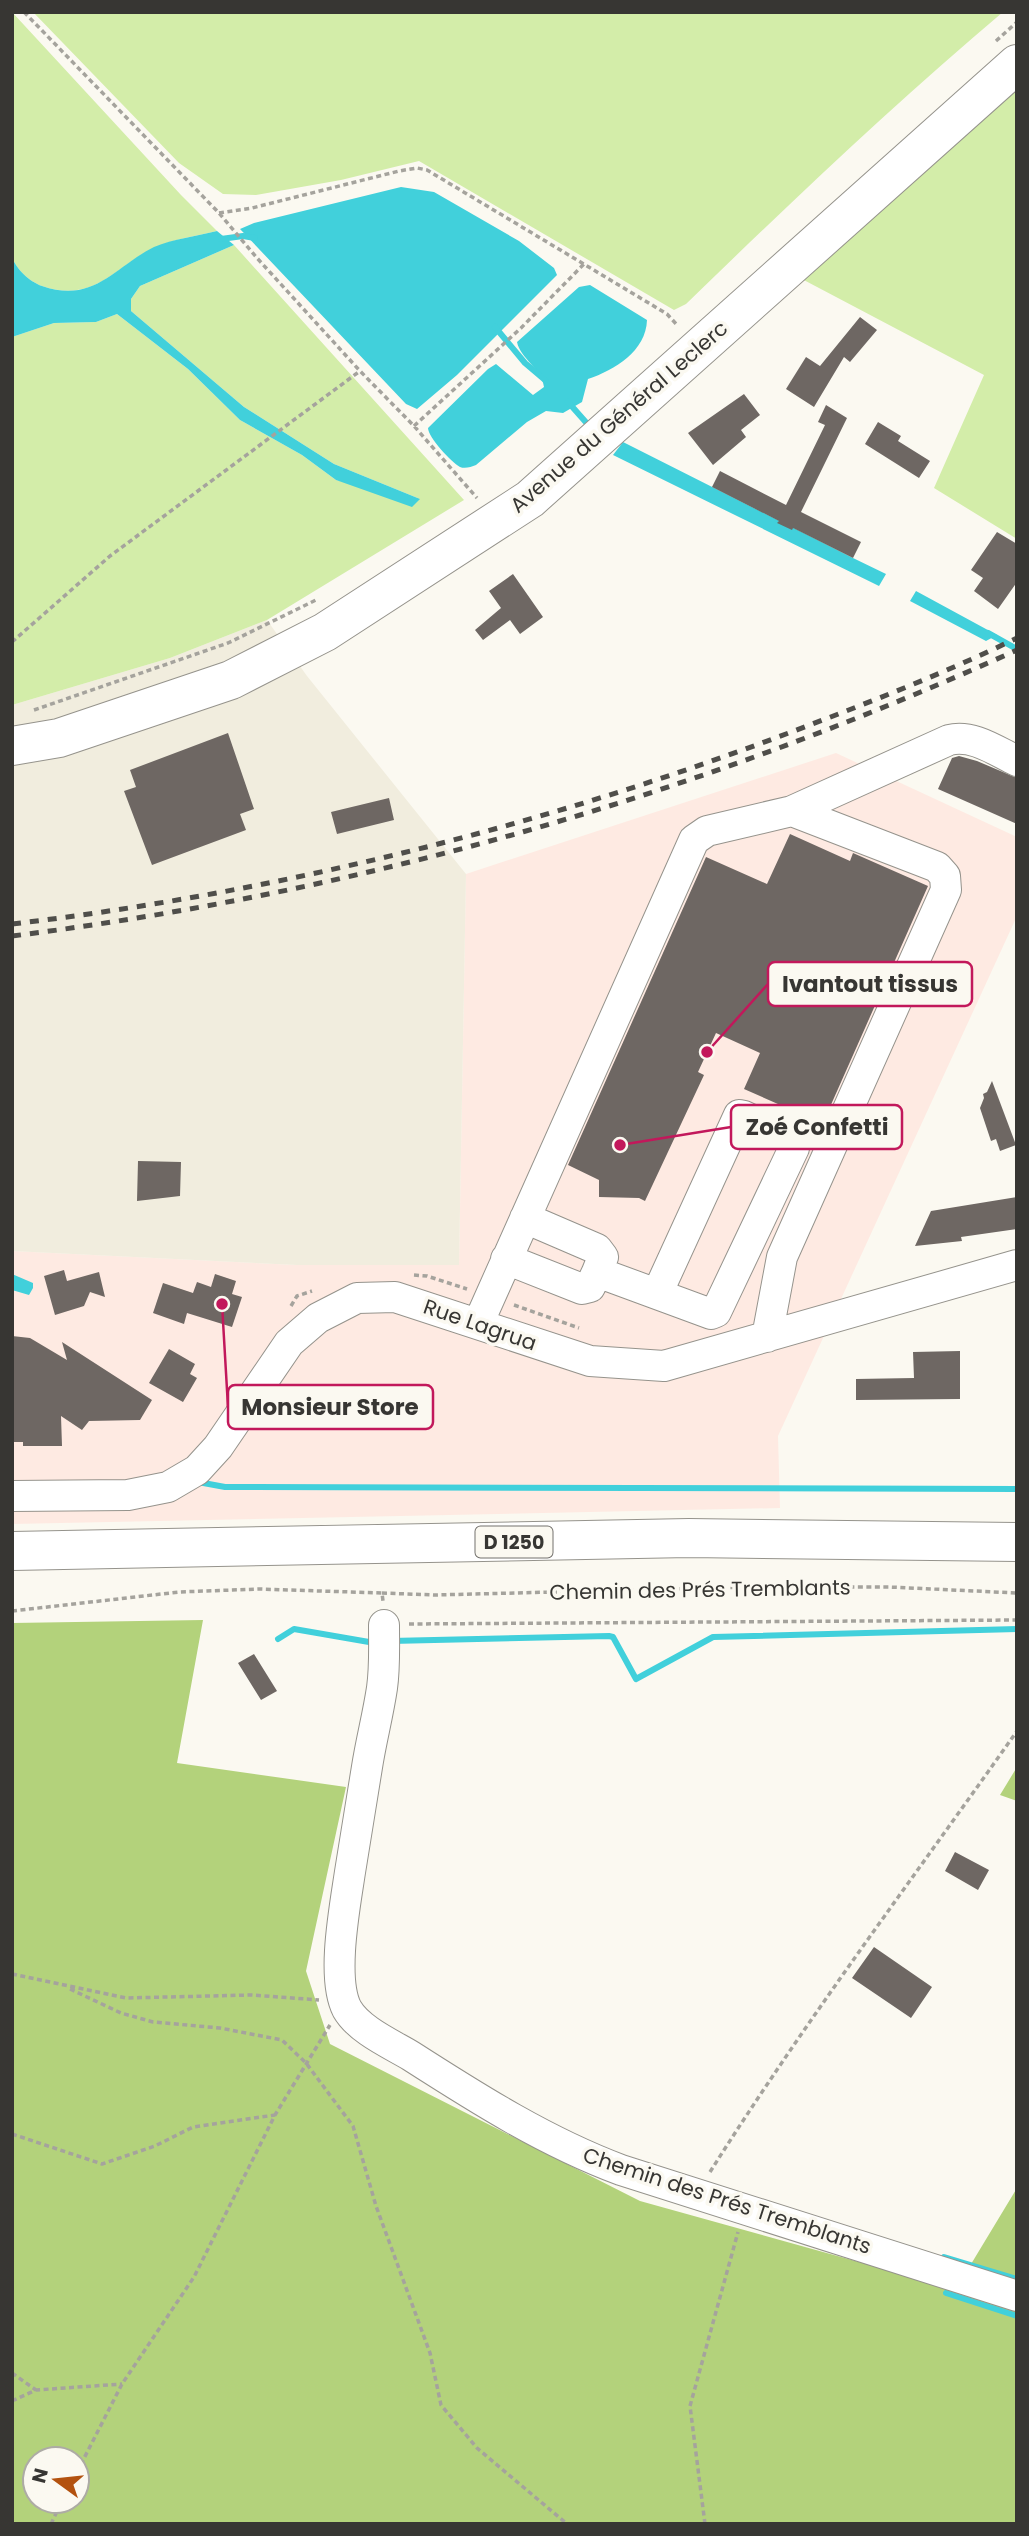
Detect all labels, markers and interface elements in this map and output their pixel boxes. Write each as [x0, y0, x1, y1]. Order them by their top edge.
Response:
street label: Avenue du Général Leclerc [504, 314, 734, 519]
callout: Ivantout tissus [768, 962, 972, 1006]
text: Ivantout tissus [782, 968, 958, 1000]
callout: Zoé Confetti [731, 1105, 902, 1149]
text: Zoé Confetti [746, 1111, 889, 1143]
street label: Rue Lagrua [420, 1292, 541, 1357]
callout: Monsieur Store [228, 1385, 433, 1429]
text: Monsieur Store [241, 1391, 419, 1423]
road number: D 1250 [476, 1526, 552, 1558]
street label: Chemin des Prés Tremblants [549, 1572, 851, 1607]
street label: Chemin des Prés Tremblants [579, 2140, 875, 2261]
north arrow [21, 2445, 91, 2515]
text: N [25, 2465, 55, 2486]

